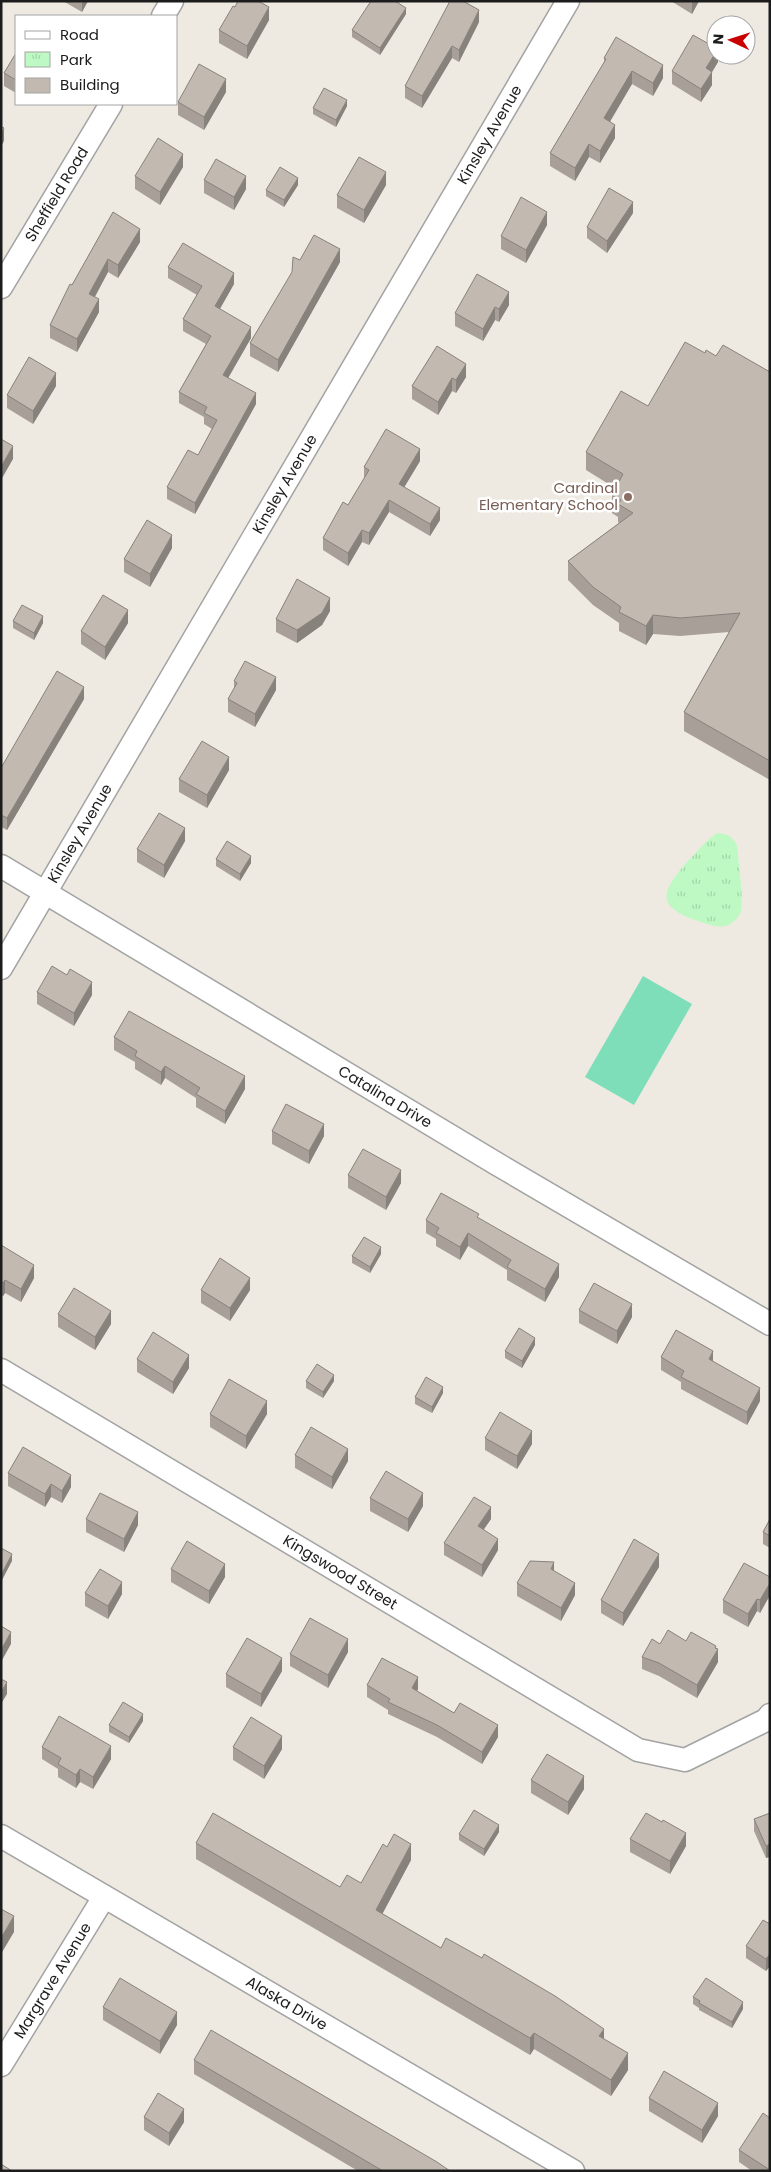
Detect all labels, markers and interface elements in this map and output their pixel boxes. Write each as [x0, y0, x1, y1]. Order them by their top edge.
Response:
legend [15, 15, 178, 105]
north arrow [706, 15, 756, 65]
text: Road [60, 24, 99, 45]
text: N [708, 33, 728, 45]
text: Park [60, 49, 92, 70]
text: Building [60, 74, 120, 95]
street label: Kinsley Avenue [452, 81, 527, 188]
street label: Sheffield Road [20, 143, 93, 246]
street label: Kinsley Avenue [247, 430, 322, 537]
place label: Cardinal Elementary School [479, 477, 618, 515]
marker: Cardinal Elementary School [622, 491, 634, 503]
street label: Kinsley Avenue [42, 780, 117, 887]
street label: Catalina Drive [334, 1060, 436, 1133]
street label: Kingswood Street [279, 1530, 402, 1614]
street label: Margrave Avenue [9, 1918, 96, 2042]
street label: Alaska Drive [242, 1971, 332, 2035]

